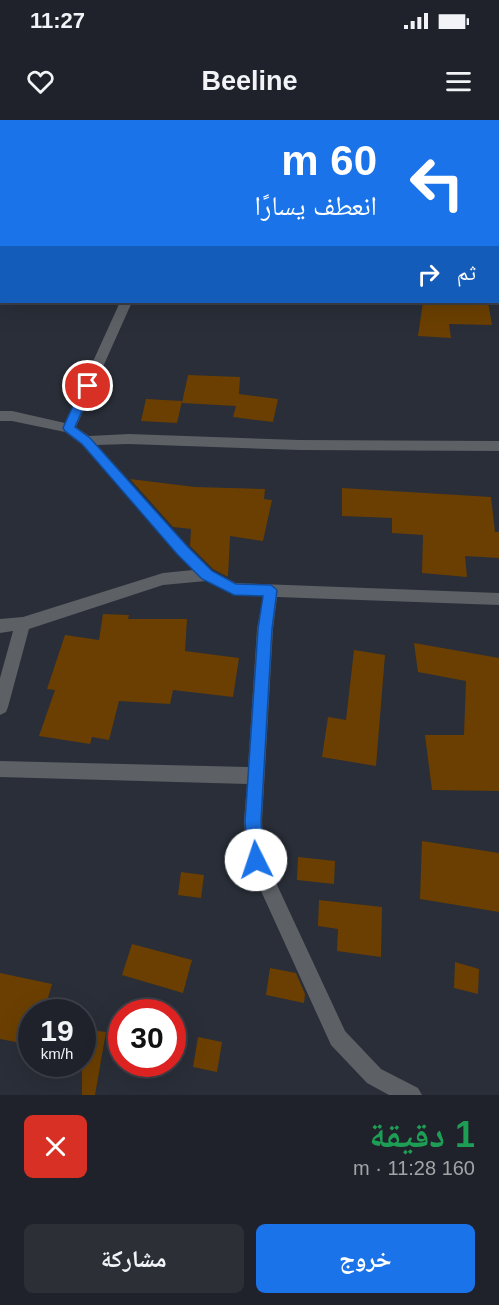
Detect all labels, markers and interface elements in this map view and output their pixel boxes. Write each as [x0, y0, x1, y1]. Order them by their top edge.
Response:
text: 11:27 [30, 8, 85, 33]
icon: heart [24, 65, 57, 98]
icon: menu [442, 65, 475, 98]
text: Beeline [201, 66, 298, 96]
text: 60 m [281, 137, 377, 184]
icon: left [398, 144, 476, 222]
text: انعطف يسارًا [255, 191, 377, 221]
icon: right [412, 258, 445, 291]
text: ثم [457, 260, 476, 285]
pin [62, 360, 113, 411]
icon: arrive [71, 369, 104, 402]
position arrow [224, 828, 288, 892]
speed limit sign: 30 [108, 999, 186, 1077]
text: 19 [40, 1014, 74, 1047]
text: km/h [41, 1045, 73, 1062]
text: 1 دقيقة [369, 1114, 475, 1155]
button: close [24, 1115, 87, 1178]
text: 160 m · 11:28 [353, 1157, 475, 1179]
button: مشاركة [24, 1224, 244, 1293]
button: خروج [256, 1224, 475, 1293]

